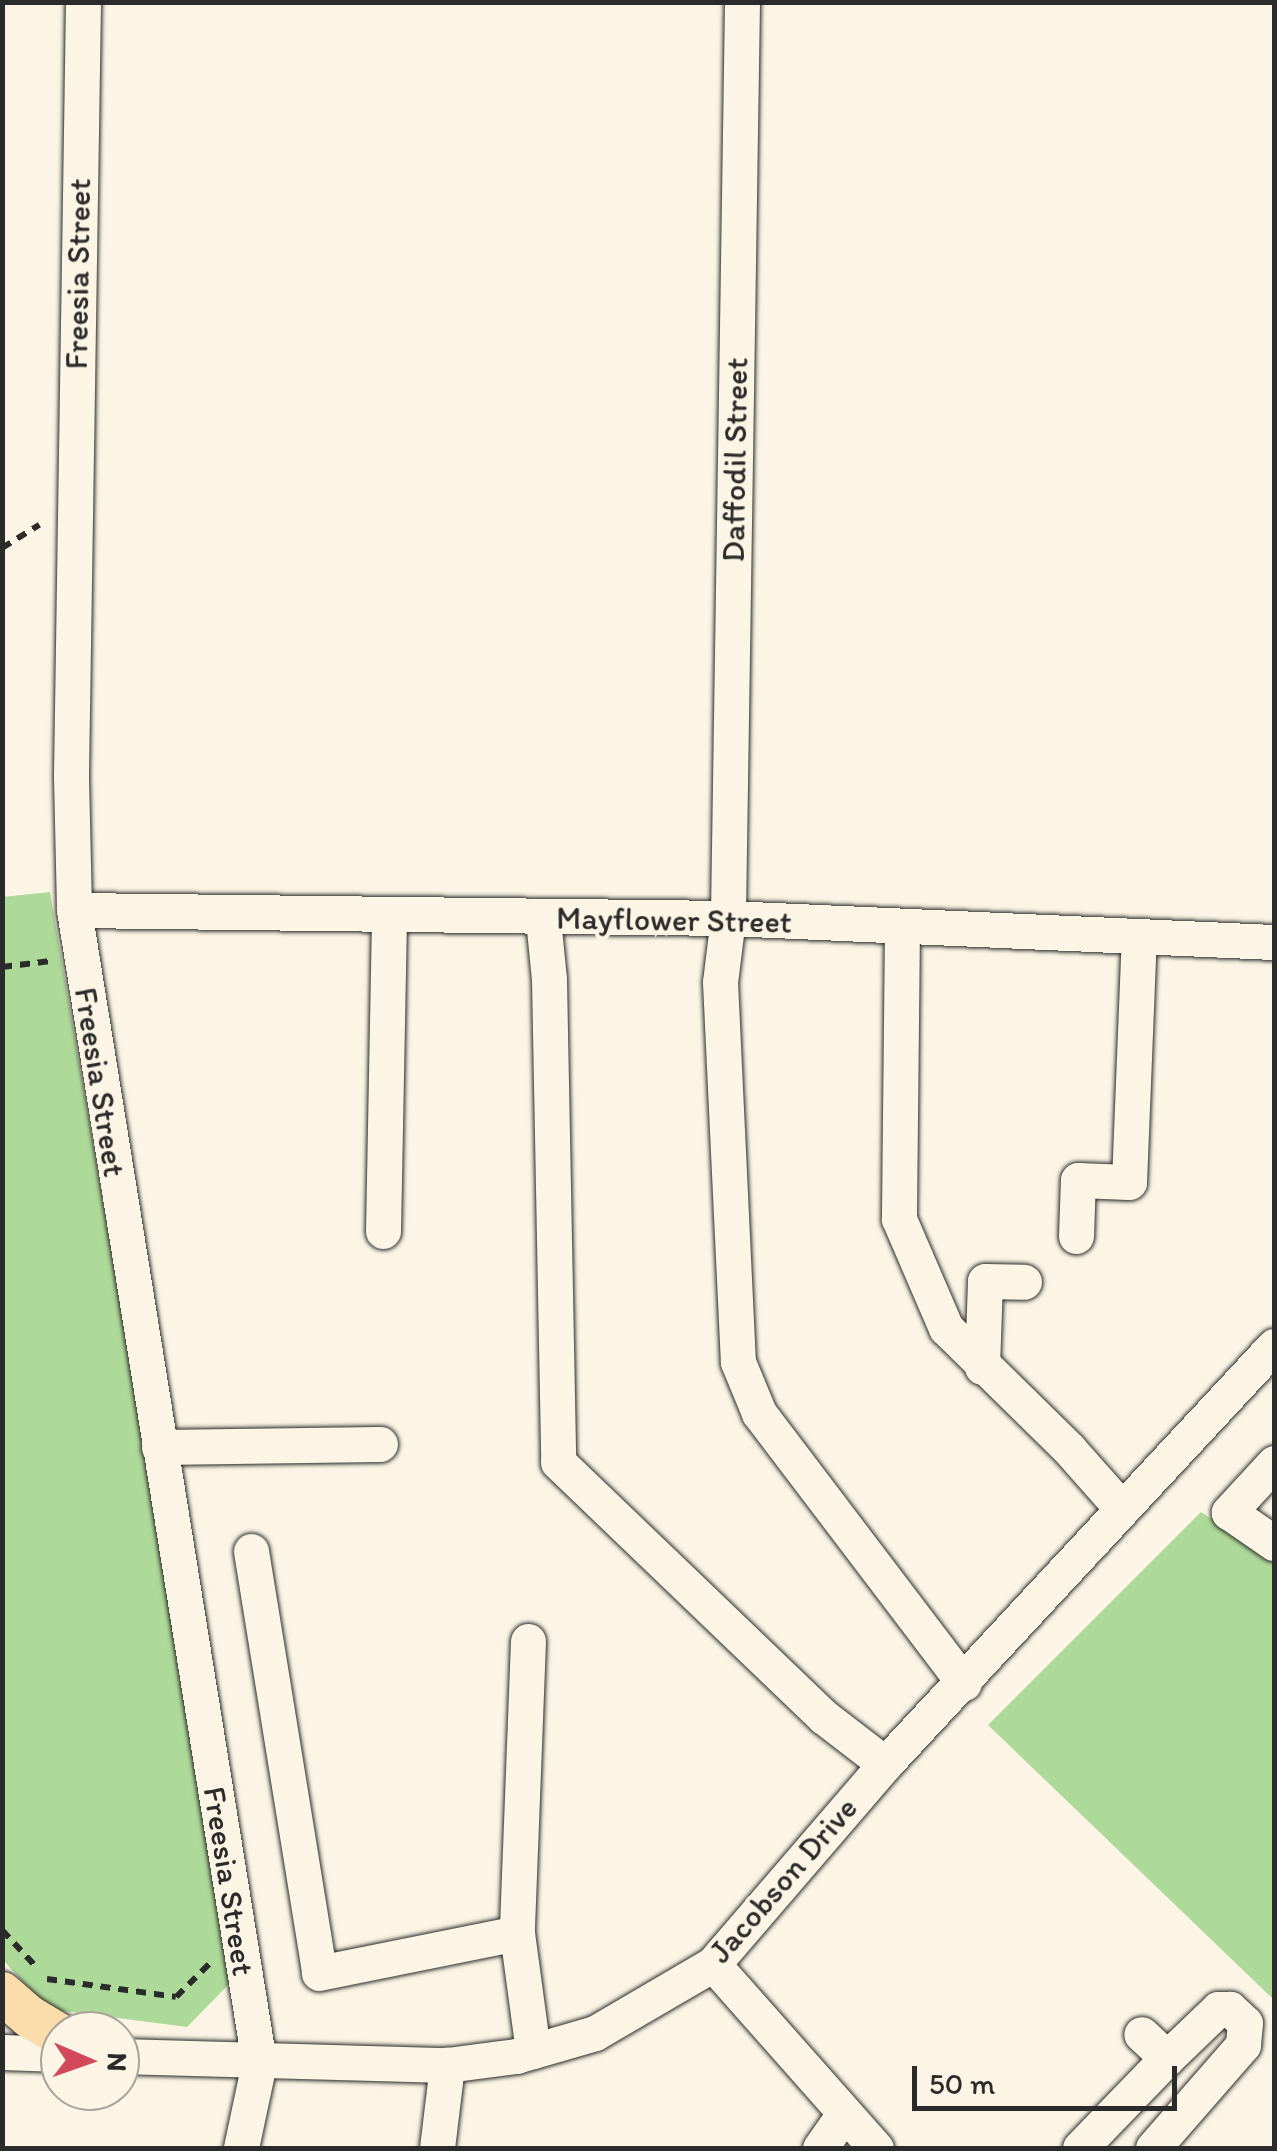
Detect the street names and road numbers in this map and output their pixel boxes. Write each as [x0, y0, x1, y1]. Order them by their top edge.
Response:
street label: Freesia Street [57, 179, 99, 369]
street label: Daffodil Street [714, 358, 756, 562]
street label: Mayflower Street [556, 899, 792, 941]
street label: Freesia Street [66, 985, 134, 1179]
street label: Freesia Street [195, 1784, 263, 1978]
street label: Jacobson Drive [700, 1789, 866, 1971]

